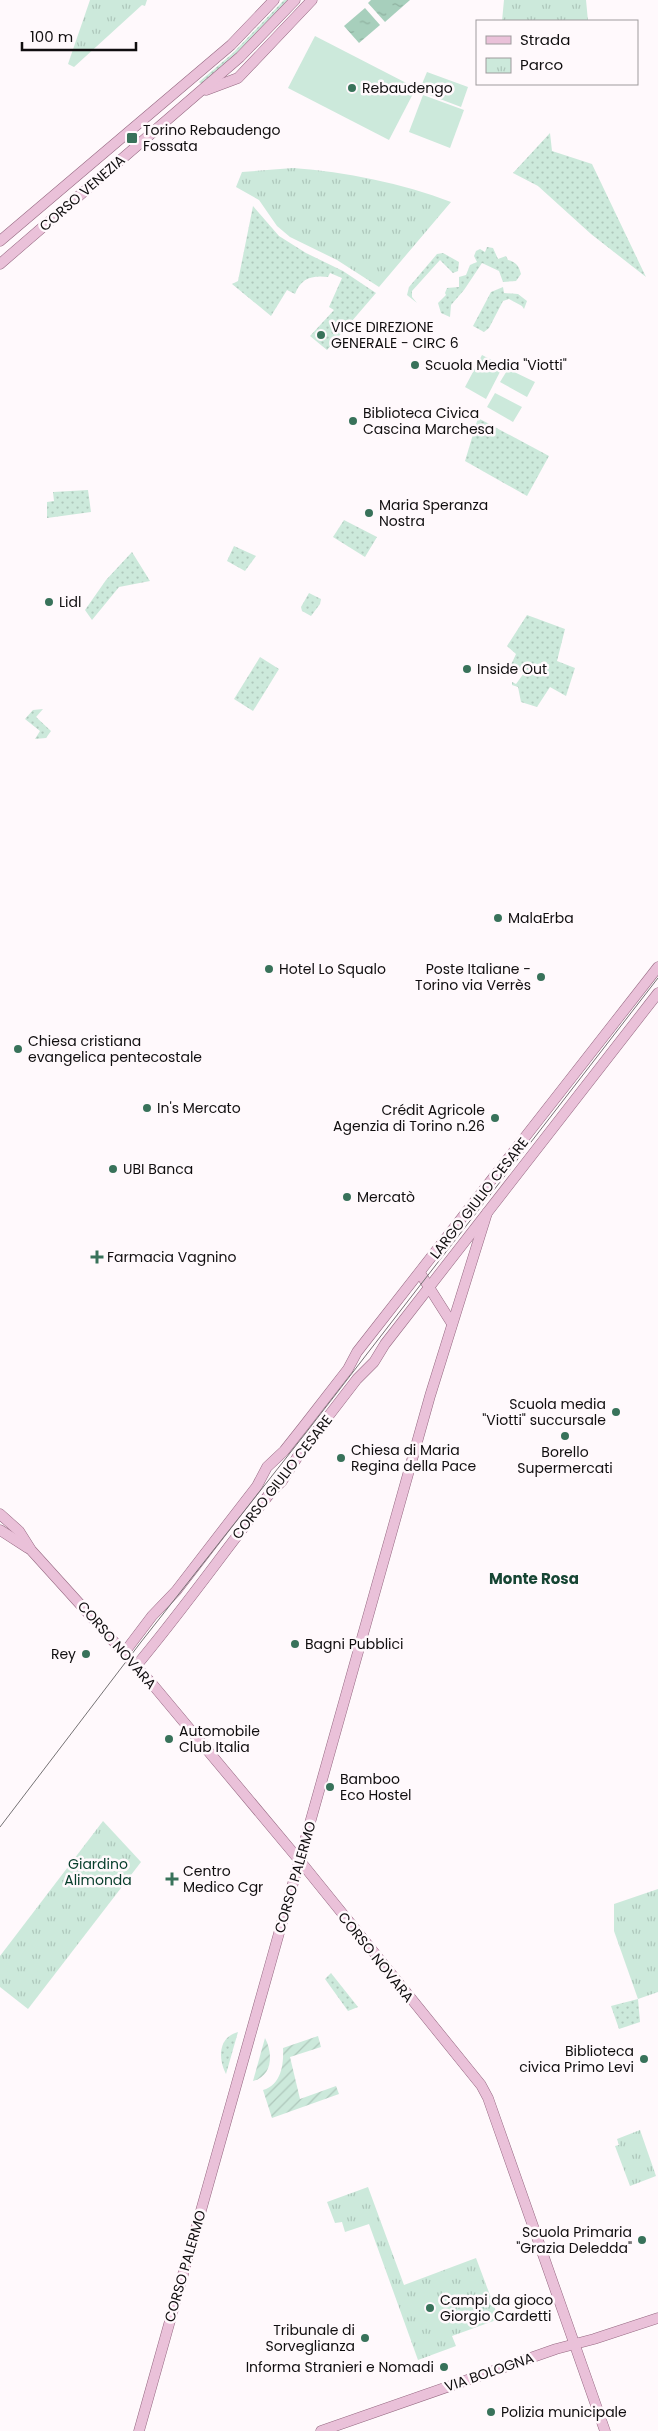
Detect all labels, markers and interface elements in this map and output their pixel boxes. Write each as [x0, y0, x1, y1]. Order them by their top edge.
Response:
scale bar [22, 20, 136, 52]
legend [476, 20, 638, 85]
text: 100 m [30, 26, 73, 47]
text: Strada [520, 29, 570, 50]
text: Parco [520, 54, 563, 75]
place label: Rebaudengo [362, 78, 453, 98]
marker: Rebaudengo [346, 82, 358, 94]
place label: Torino Rebaudengo Fossata [143, 120, 281, 156]
marker: Torino Rebaudengo Fossata [125, 131, 139, 145]
street label: CORSO VENEZIA [35, 150, 129, 236]
place label: VICE DIREZIONE GENERALE - CIRC 6 [331, 317, 459, 353]
marker: VICE DIREZIONE GENERALE - CIRC 6 [315, 329, 327, 341]
place label: Scuola Media "Viotti" [425, 355, 567, 375]
marker: Scuola Media "Viotti" [409, 359, 421, 371]
place label: Biblioteca Civica Cascina Marchesa [363, 403, 494, 439]
marker: Biblioteca Civica Cascina Marchesa [347, 415, 359, 427]
place label: Maria Speranza Nostra [379, 495, 488, 531]
marker: Maria Speranza Nostra [363, 507, 375, 519]
place label: Lidl [59, 592, 81, 612]
marker: Lidl [43, 596, 55, 608]
place label: Inside Out [477, 659, 547, 679]
marker: Inside Out [461, 663, 473, 675]
place label: MalaErba [508, 908, 574, 928]
marker: MalaErba [492, 912, 504, 924]
place label: Hotel Lo Squalo [279, 959, 386, 979]
place label: Poste Italiane - Torino via Verrès [415, 959, 531, 995]
marker: Hotel Lo Squalo [263, 963, 275, 975]
marker: Poste Italiane - Torino via Verrès [535, 971, 547, 983]
place label: Chiesa cristiana evangelica pentecostale [28, 1031, 202, 1067]
marker: Chiesa cristiana evangelica pentecostale [12, 1043, 24, 1055]
place label: In's Mercato [157, 1098, 241, 1118]
place label: Crédit Agricole Agenzia di Torino n.26 [333, 1100, 485, 1136]
marker: In's Mercato [141, 1102, 153, 1114]
marker: Crédit Agricole Agenzia di Torino n.26 [489, 1112, 501, 1124]
street label: LARGO GIULIO CESARE [425, 1133, 533, 1263]
place label: UBI Banca [123, 1159, 193, 1179]
marker: UBI Banca [107, 1163, 119, 1175]
place label: Mercatò [357, 1187, 415, 1207]
marker: Mercatò [341, 1191, 353, 1203]
place label: Farmacia Vagnino [107, 1247, 237, 1267]
marker: Farmacia Vagnino [91, 1251, 103, 1263]
place label: Scuola media "Viotti" succursale [482, 1394, 606, 1430]
marker: Scuola media "Viotti" succursale [610, 1406, 622, 1418]
street label: CORSO GIULIO CESARE [227, 1411, 337, 1543]
marker: Borello Supermercati [559, 1430, 571, 1442]
place label: Chiesa di Maria Regina della Pace [351, 1440, 477, 1476]
place label: Borello Supermercati [517, 1442, 613, 1478]
marker: Chiesa di Maria Regina della Pace [335, 1452, 347, 1464]
district label: Monte Rosa [489, 1568, 579, 1589]
street label: CORSO NOVARA [73, 1597, 161, 1693]
place label: Bagni Pubblici [305, 1634, 403, 1654]
marker: Bagni Pubblici [289, 1638, 301, 1650]
place label: Rey [51, 1644, 76, 1664]
marker: Rey [80, 1648, 92, 1660]
place label: Automobile Club Italia [179, 1721, 260, 1757]
marker: Automobile Club Italia [163, 1733, 175, 1745]
place label: Bamboo Eco Hostel [340, 1769, 412, 1805]
marker: Bamboo Eco Hostel [324, 1781, 336, 1793]
street label: CORSO PALERMO [269, 1819, 321, 1935]
park label: Giardino Alimonda [64, 1854, 132, 1890]
place label: Centro Medico Cgr [183, 1861, 263, 1897]
marker: Centro Medico Cgr [165, 1872, 179, 1886]
street label: CORSO NOVARA [333, 1908, 419, 2006]
place label: Biblioteca civica Primo Levi [519, 2041, 634, 2077]
marker: Biblioteca civica Primo Levi [638, 2053, 650, 2065]
street label: CORSO PALERMO [159, 2208, 211, 2324]
place label: Scuola Primaria "Grazia Deledda" [516, 2222, 632, 2258]
marker: Scuola Primaria "Grazia Deledda" [636, 2234, 648, 2246]
place label: Campi da gioco Giorgio Cardetti [440, 2290, 553, 2326]
marker: Campi da gioco Giorgio Cardetti [424, 2302, 436, 2314]
place label: Tribunale di Sorveglianza [265, 2320, 355, 2356]
marker: Tribunale di Sorveglianza [359, 2332, 371, 2344]
street label: VIA BOLOGNA [442, 2347, 536, 2397]
place label: Informa Stranieri e Nomadi [246, 2357, 434, 2377]
marker: Informa Stranieri e Nomadi [438, 2361, 450, 2373]
place label: Polizia municipale [501, 2402, 627, 2422]
marker: Polizia municipale [485, 2406, 497, 2418]

